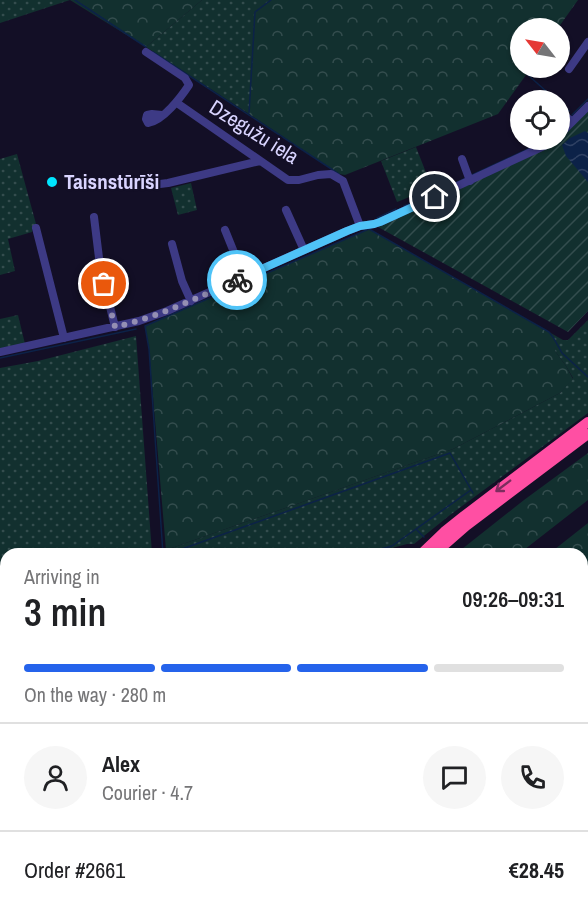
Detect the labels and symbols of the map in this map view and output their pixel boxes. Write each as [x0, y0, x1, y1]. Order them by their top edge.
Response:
north arrow [510, 18, 570, 78]
street label: Dzegužu iela [204, 93, 305, 171]
place label: Taisnstūrīši [64, 167, 159, 196]
pin [409, 171, 460, 222]
marker: Taisnstūrīši [45, 175, 59, 189]
courier [207, 250, 267, 310]
pin [78, 258, 129, 309]
one-way arrow [495, 480, 511, 493]

